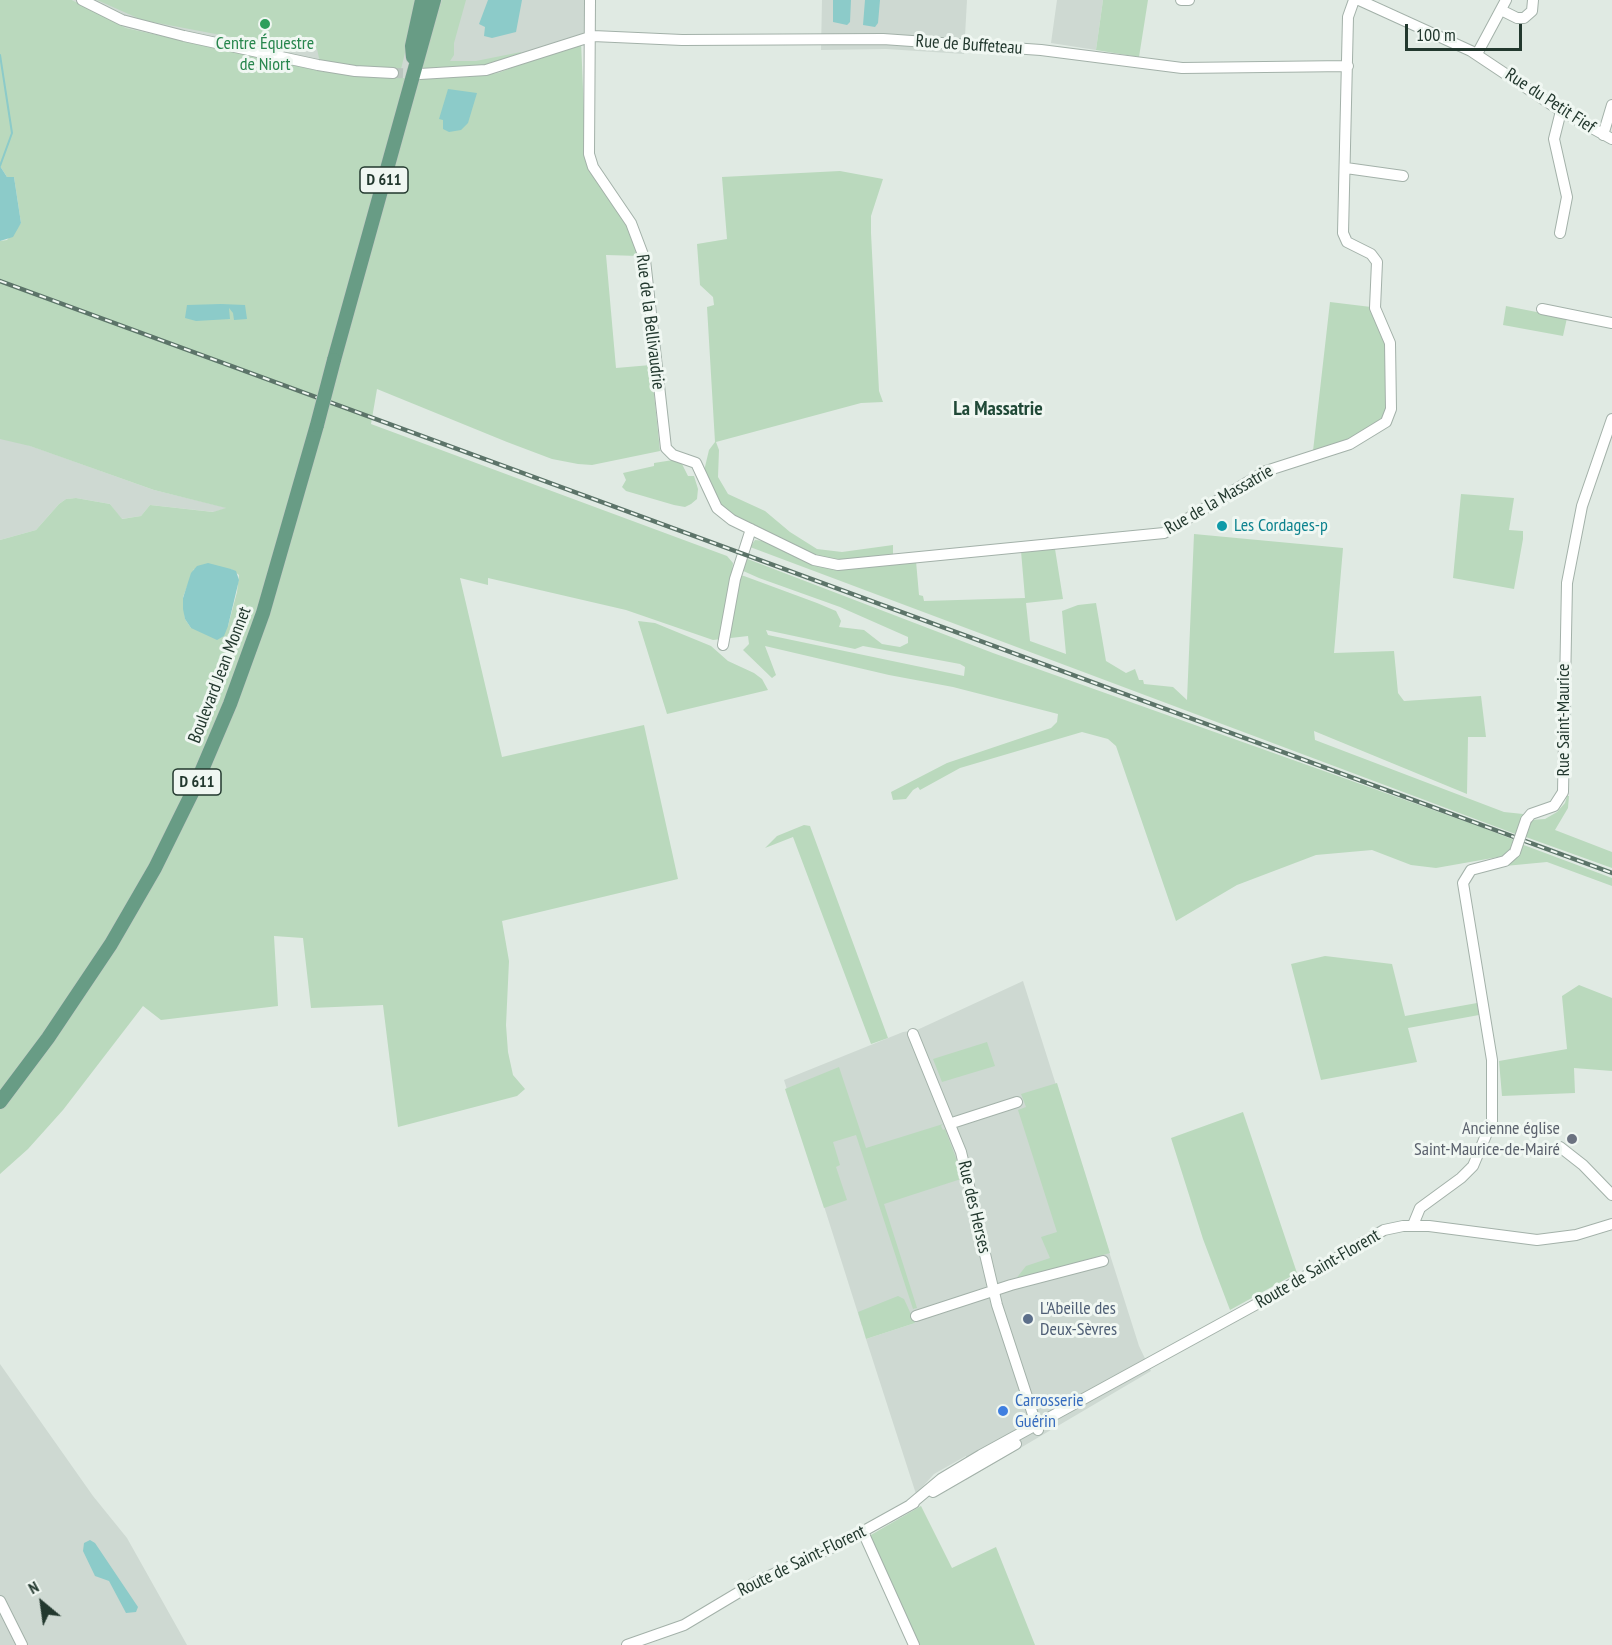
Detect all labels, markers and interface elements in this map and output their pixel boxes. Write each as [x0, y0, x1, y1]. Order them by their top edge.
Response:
scale bar [1408, 12, 1525, 50]
marker: Centre Équestre de Niort [258, 17, 272, 31]
text: 100 m [1416, 23, 1456, 46]
street label: Rue de Buffeteau [915, 31, 1023, 59]
place label: Centre Équestre de Niort [216, 33, 314, 76]
street label: Rue du Petit Fief [1501, 64, 1599, 138]
road number: D 611 [360, 167, 408, 193]
street label: Rue de la Bellivaudrie [631, 253, 669, 391]
district label: La Massatrie [953, 397, 1043, 421]
street label: Rue de la Massatrie [1161, 460, 1277, 540]
place label: Les Cordages-p [1234, 515, 1328, 537]
marker: Les Cordages-p [1215, 519, 1229, 533]
street label: Boulevard Jean Monnet [184, 604, 256, 746]
street label: Rue Saint-Maurice [1553, 663, 1575, 777]
road number: D 611 [173, 769, 221, 795]
place label: Ancienne église Saint-Maurice-de-Mairé [1414, 1118, 1560, 1160]
marker: Ancienne église Saint-Maurice-de-Mairé [1565, 1132, 1579, 1146]
street label: Rue des Herses [953, 1159, 995, 1255]
street label: Route de Saint-Florent [1252, 1225, 1384, 1313]
place label: L'Abeille des Deux-Sèvres [1040, 1298, 1117, 1340]
marker: L'Abeille des Deux-Sèvres [1021, 1312, 1035, 1326]
place label: Carrosserie Guérin [1015, 1390, 1084, 1432]
marker: Carrosserie Guérin [996, 1404, 1010, 1418]
street label: Route de Saint-Florent [734, 1521, 870, 1601]
north arrow [12, 1573, 72, 1633]
text: N [25, 1576, 42, 1598]

